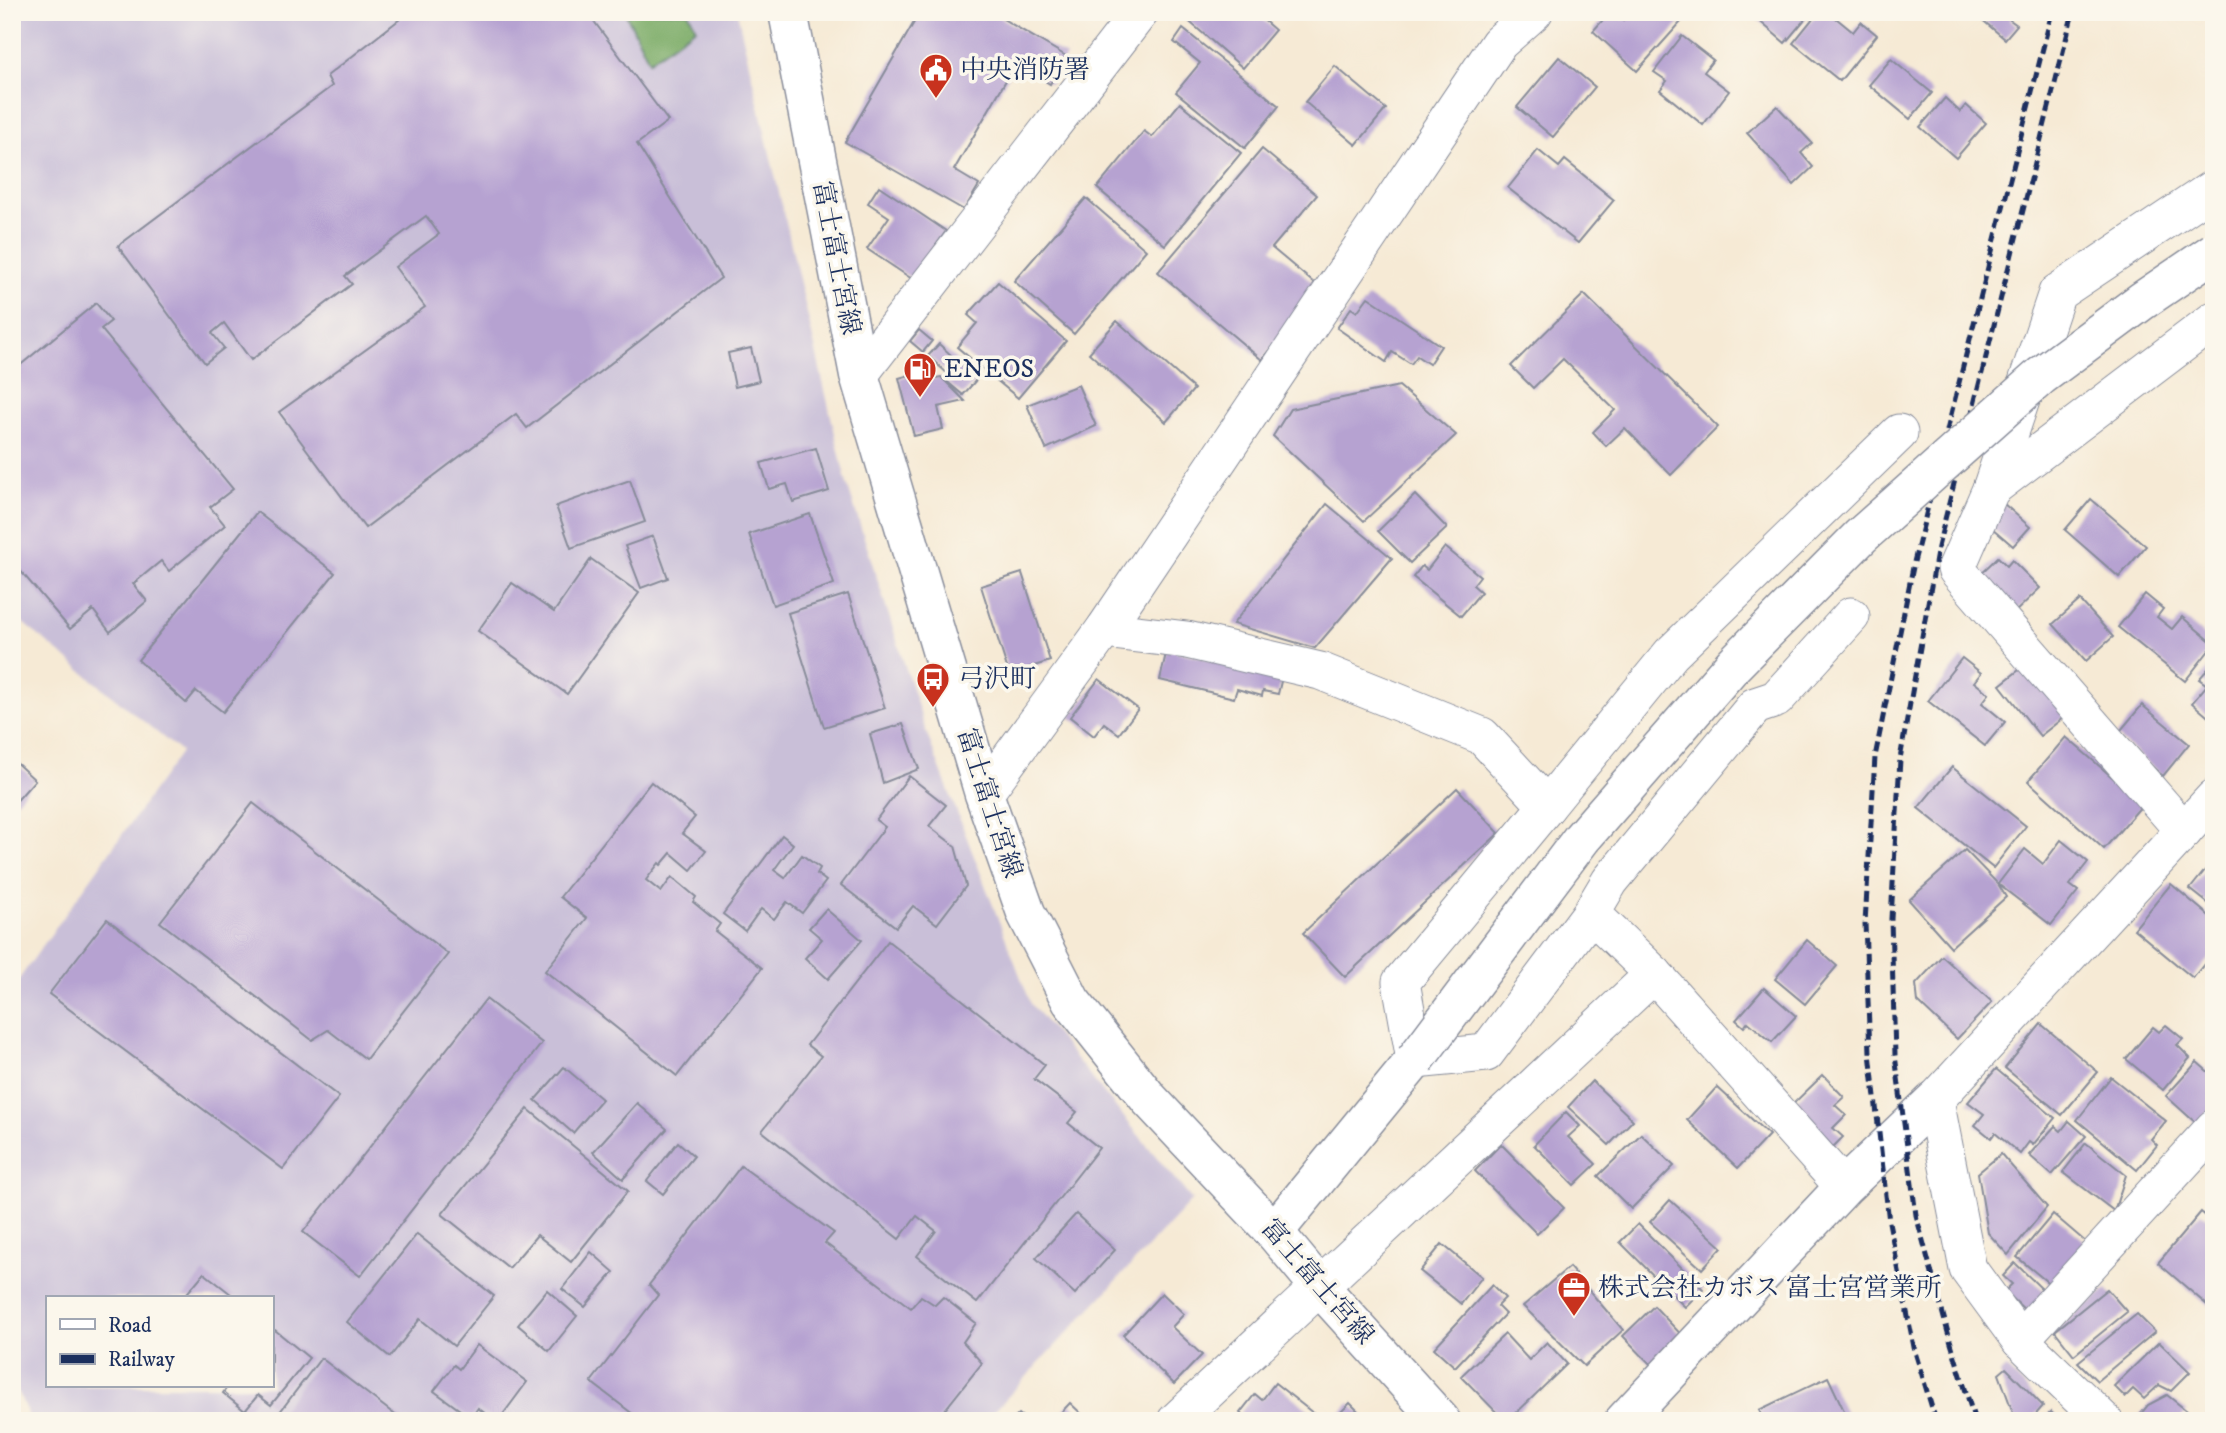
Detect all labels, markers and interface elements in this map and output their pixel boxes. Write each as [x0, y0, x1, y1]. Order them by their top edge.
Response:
public building icon: 中央消防署 [917, 51, 955, 100]
place label: 中央消防署 [960, 54, 1090, 87]
street label: 富士富士宮線 [805, 178, 867, 338]
fuel station icon: ENEOS [901, 350, 939, 399]
place label: ENEOS [944, 353, 1034, 386]
bus stop icon: 弓沢町 [914, 660, 952, 709]
place label: 弓沢町 [958, 663, 1036, 696]
street label: 富士富士宮線 [949, 724, 1029, 882]
street label: 富士富士宮線 [1253, 1212, 1381, 1352]
office icon: 株式会社カボス 富士宮営業所 [1555, 1269, 1593, 1318]
place label: 株式会社カボス 富士宮営業所 [1598, 1272, 1942, 1305]
legend [46, 1296, 273, 1388]
text: Road [108, 1313, 152, 1339]
text: Railway [108, 1347, 176, 1373]

